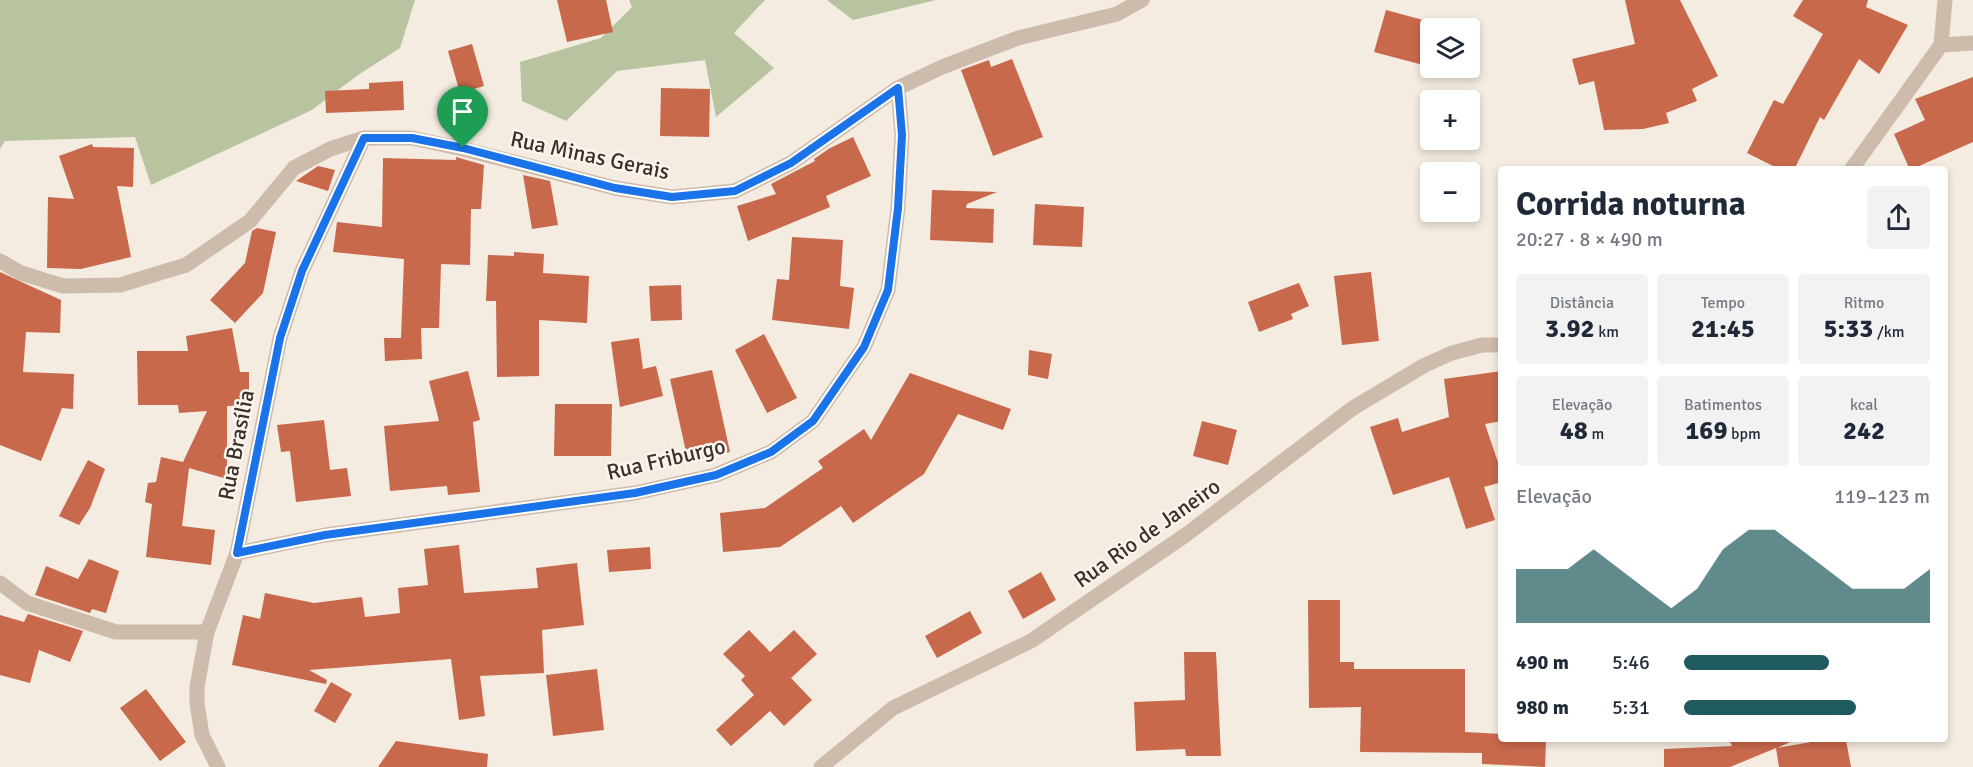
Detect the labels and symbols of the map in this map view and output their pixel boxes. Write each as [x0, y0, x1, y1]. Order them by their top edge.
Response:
pin [437, 86, 488, 148]
street label: Rua Minas Gerais [508, 125, 672, 185]
street label: Rua Brasília [212, 387, 260, 503]
street label: Rua Friburgo [604, 432, 728, 486]
street label: Rua Rio de Janeiro [1069, 473, 1225, 593]

